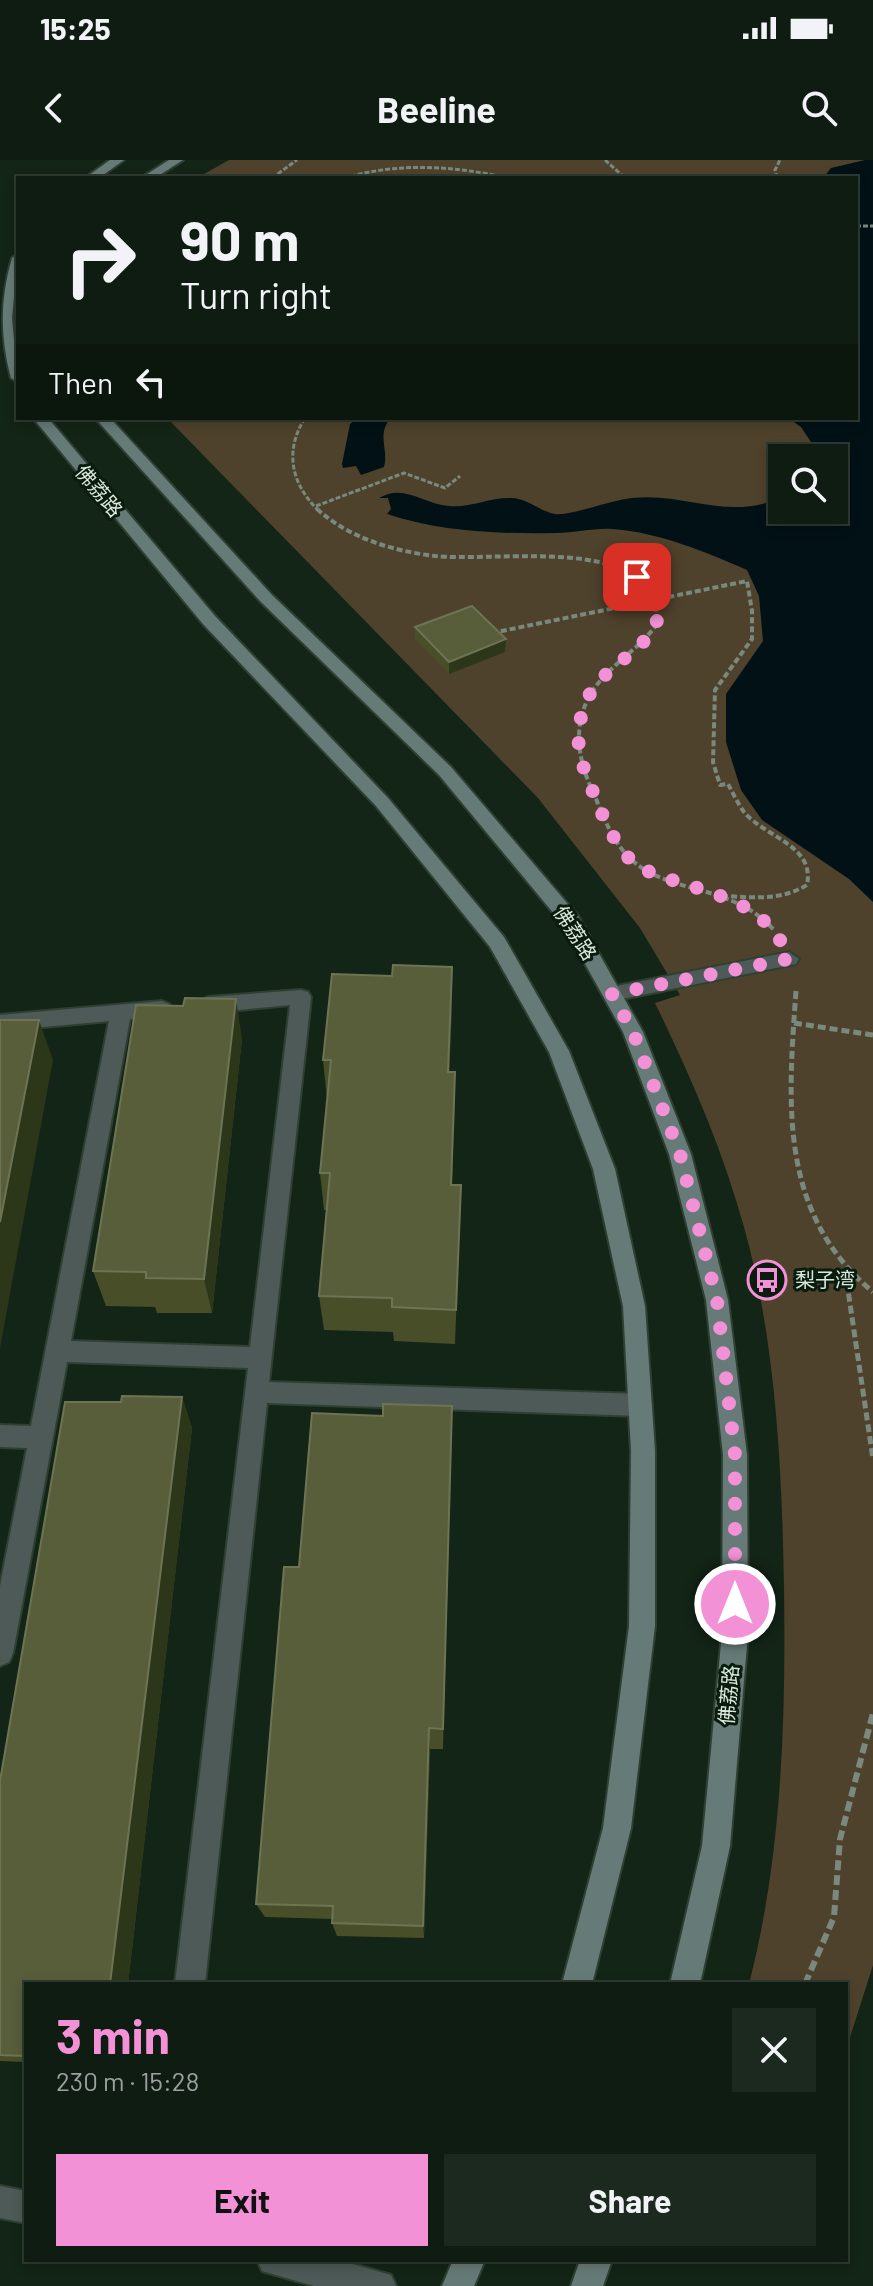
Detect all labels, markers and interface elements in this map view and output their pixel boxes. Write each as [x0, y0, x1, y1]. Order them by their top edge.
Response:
text: 15:25 [40, 10, 111, 46]
icon: back [32, 86, 76, 130]
icon: search [797, 86, 841, 130]
text: Beeline [377, 87, 496, 130]
text: 90 m [180, 205, 300, 272]
icon: right [48, 208, 152, 312]
text: Turn right [180, 273, 332, 316]
icon: left [129, 360, 173, 404]
text: Then [48, 364, 113, 400]
map controls [768, 444, 848, 524]
button: search [768, 444, 848, 524]
street label: 佛荔路 [71, 460, 128, 521]
pin [603, 543, 671, 611]
icon: arrive [615, 555, 659, 599]
street label: 佛荔路 [549, 901, 602, 964]
bus stop icon: 梨子湾 [746, 1259, 788, 1301]
place label: 梨子湾 [795, 1267, 855, 1291]
position arrow [693, 1562, 777, 1646]
street label: 佛荔路 [713, 1664, 743, 1726]
text: 3 min [56, 2006, 170, 2064]
button: close [732, 2008, 816, 2092]
text: 230 m · 15:28 [56, 2065, 199, 2096]
button: Exit [56, 2154, 428, 2246]
button: Share [444, 2154, 816, 2246]

